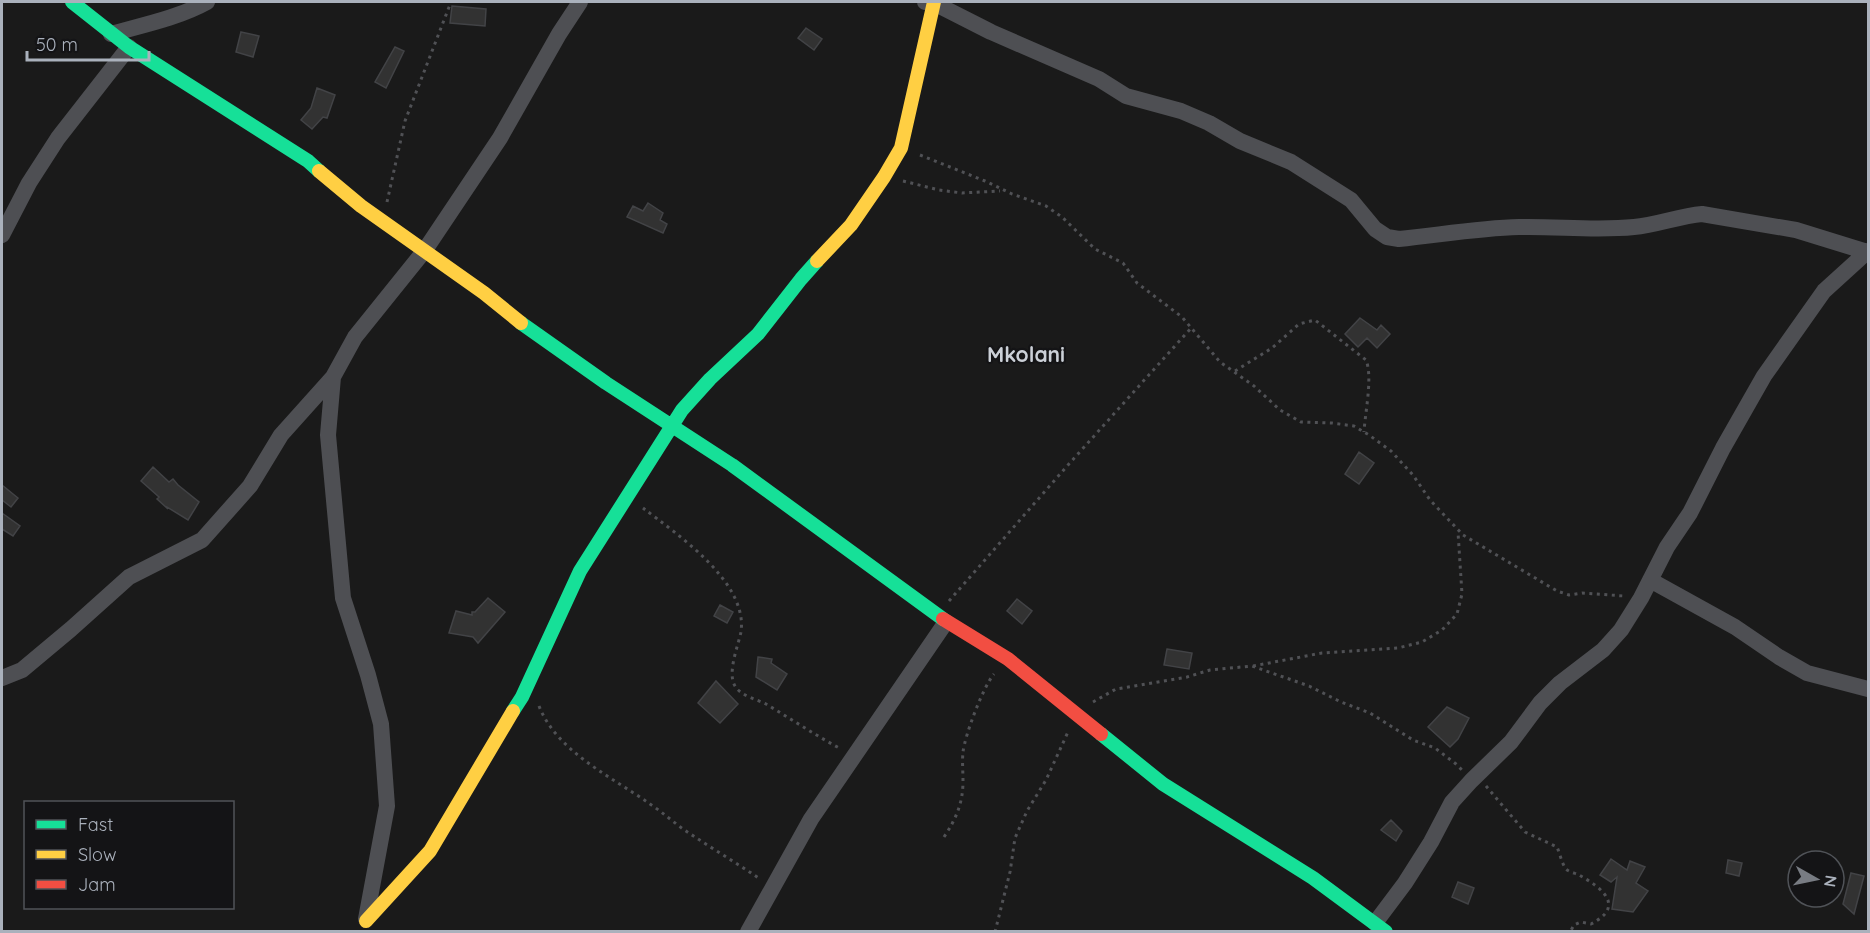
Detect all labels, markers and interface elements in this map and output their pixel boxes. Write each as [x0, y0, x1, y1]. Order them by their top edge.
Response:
scale bar [27, 24, 148, 62]
text: 50 m [36, 33, 78, 56]
district label: Mkolani [987, 341, 1065, 367]
legend [24, 801, 234, 909]
text: Fast [78, 813, 113, 836]
text: Slow [78, 843, 116, 866]
north arrow [1786, 849, 1846, 909]
text: Jam [78, 873, 116, 896]
text: N [1820, 874, 1842, 889]

